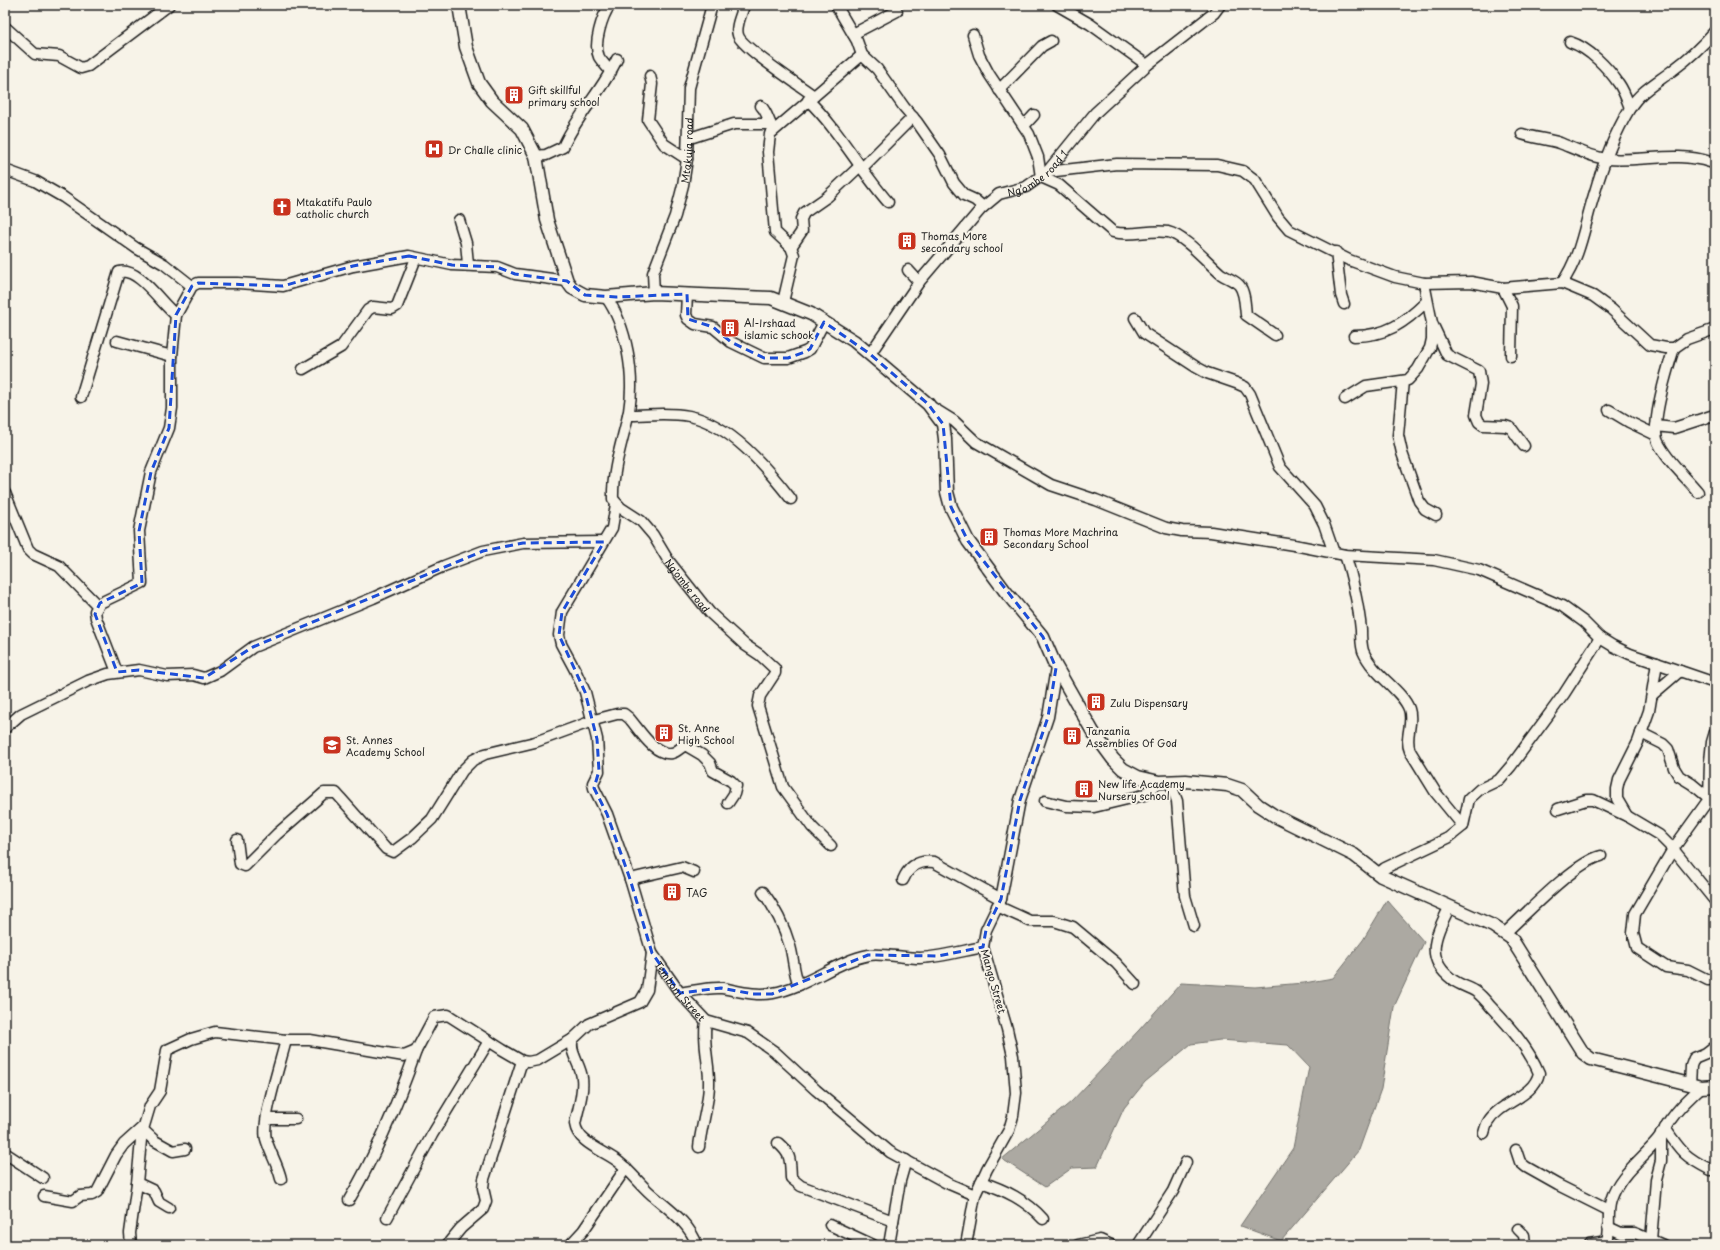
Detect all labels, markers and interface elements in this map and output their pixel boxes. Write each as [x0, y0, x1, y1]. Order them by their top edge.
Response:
place label: Gift skillful primary school [528, 82, 600, 109]
building icon: Gift skillful primary school [503, 84, 525, 106]
street label: Mtakuja road [676, 117, 696, 184]
hospital icon: Dr Challe clinic [423, 138, 445, 160]
place label: Dr Challe clinic [448, 142, 522, 157]
street label: Ng’ombe road 1 [1005, 146, 1070, 199]
place label: Mtakatifu Paulo catholic church [296, 194, 373, 221]
church icon: Mtakatifu Paulo catholic church [271, 196, 293, 218]
place label: Thomas More secondary school [921, 228, 1003, 256]
building icon: Thomas More secondary school [896, 230, 918, 252]
place label: Al-Irshaad islamic schook [744, 315, 814, 342]
building icon: Al-Irshaad islamic schook [719, 317, 741, 339]
place label: Thomas More Machrina Secondary School [1003, 524, 1119, 552]
building icon: Thomas More Machrina Secondary School [978, 526, 1000, 548]
street label: Ng'ombe road [662, 555, 714, 615]
building icon: Zulu Dispensary [1085, 691, 1107, 713]
place label: Zulu Dispensary [1110, 695, 1188, 710]
place label: St. Anne High School [678, 720, 735, 747]
building icon: St. Anne High School [653, 722, 675, 744]
place label: Tanzania Assemblies Of God [1086, 723, 1177, 750]
building icon: Tanzania Assemblies Of God [1061, 725, 1083, 747]
place label: St. Annes Academy School [346, 732, 425, 759]
school or university icon: St. Annes Academy School [321, 734, 343, 756]
place label: New life Academy Nursery school [1098, 776, 1185, 803]
building icon: New life Academy Nursery school [1073, 778, 1095, 800]
building icon: TAG [661, 881, 683, 903]
place label: TAG [686, 885, 707, 900]
street label: Mango Street [978, 947, 1010, 1015]
street label: Temboni Street [652, 958, 710, 1024]

